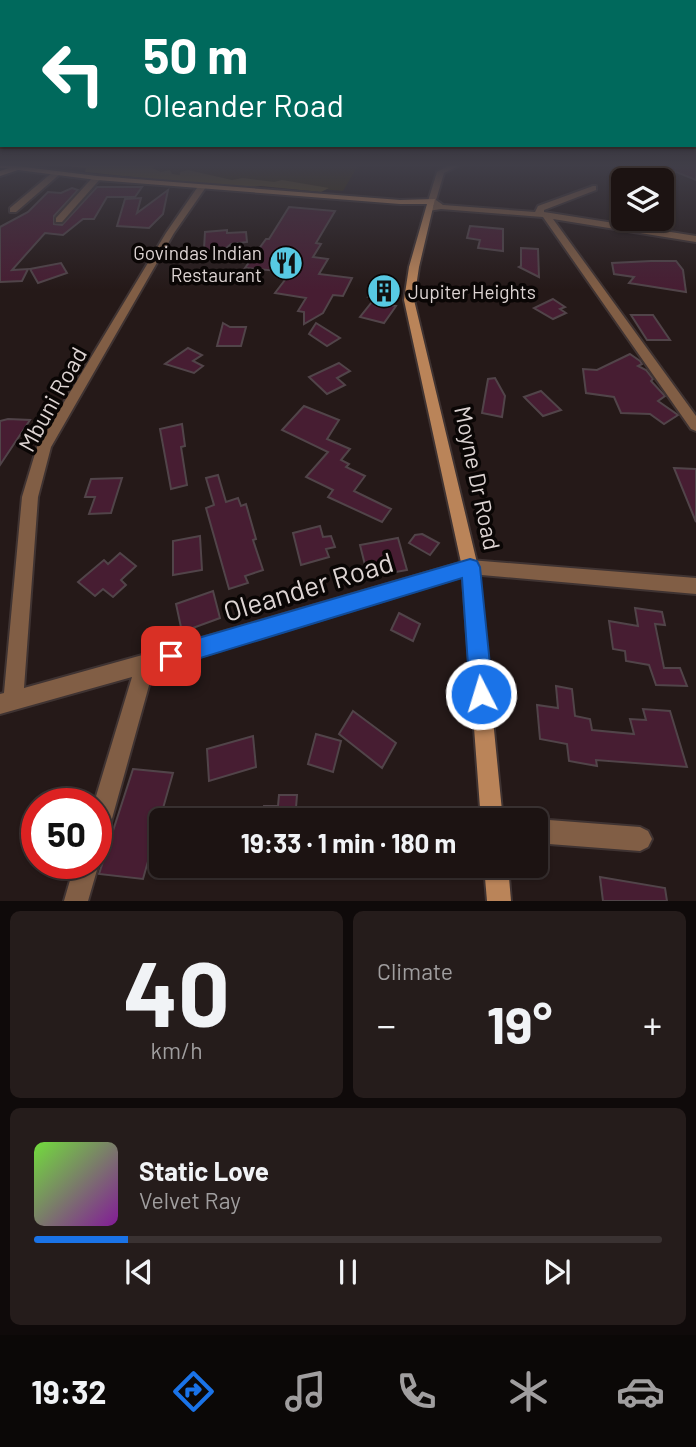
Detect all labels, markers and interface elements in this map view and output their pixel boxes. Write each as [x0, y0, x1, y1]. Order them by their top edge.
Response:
text: 50 m [143, 25, 248, 84]
icon: left [28, 28, 119, 119]
text: Oleander Road [143, 85, 344, 123]
map controls [611, 168, 674, 231]
button: layers [611, 168, 674, 231]
place label: Govindas Indian Restaurant [133, 241, 262, 286]
restaurant icon: Govindas Indian Restaurant [267, 244, 305, 282]
building icon: Jupiter Heights [365, 272, 403, 310]
place label: Jupiter Heights [408, 280, 536, 303]
street label: Mbuni Road [12, 342, 92, 456]
street label: Moyne Dr Road [449, 404, 507, 552]
street label: Oleander Road [219, 544, 397, 628]
pin [141, 626, 201, 686]
icon: arrive [152, 637, 190, 675]
position arrow [444, 657, 518, 731]
speed limit sign: 50 [21, 788, 112, 879]
text: 19:33 · 1 min · 180 m [241, 827, 456, 858]
text: 40 [123, 936, 230, 1045]
text: Climate [377, 957, 453, 985]
text: 19° [487, 992, 552, 1054]
text: − [377, 1001, 396, 1047]
text: + [643, 1001, 662, 1047]
text: km/h [150, 1036, 203, 1064]
text: Static Love [139, 1155, 269, 1186]
text: Velvet Ray [139, 1186, 241, 1214]
icon: previous [120, 1253, 158, 1291]
icon: pause [329, 1253, 367, 1291]
icon: next [538, 1253, 576, 1291]
icon: directions [169, 1367, 218, 1416]
icon: music [281, 1367, 330, 1416]
icon: phone [392, 1367, 441, 1416]
icon: climate [504, 1367, 553, 1416]
icon: car [616, 1367, 665, 1416]
text: 19:32 [31, 1372, 106, 1410]

